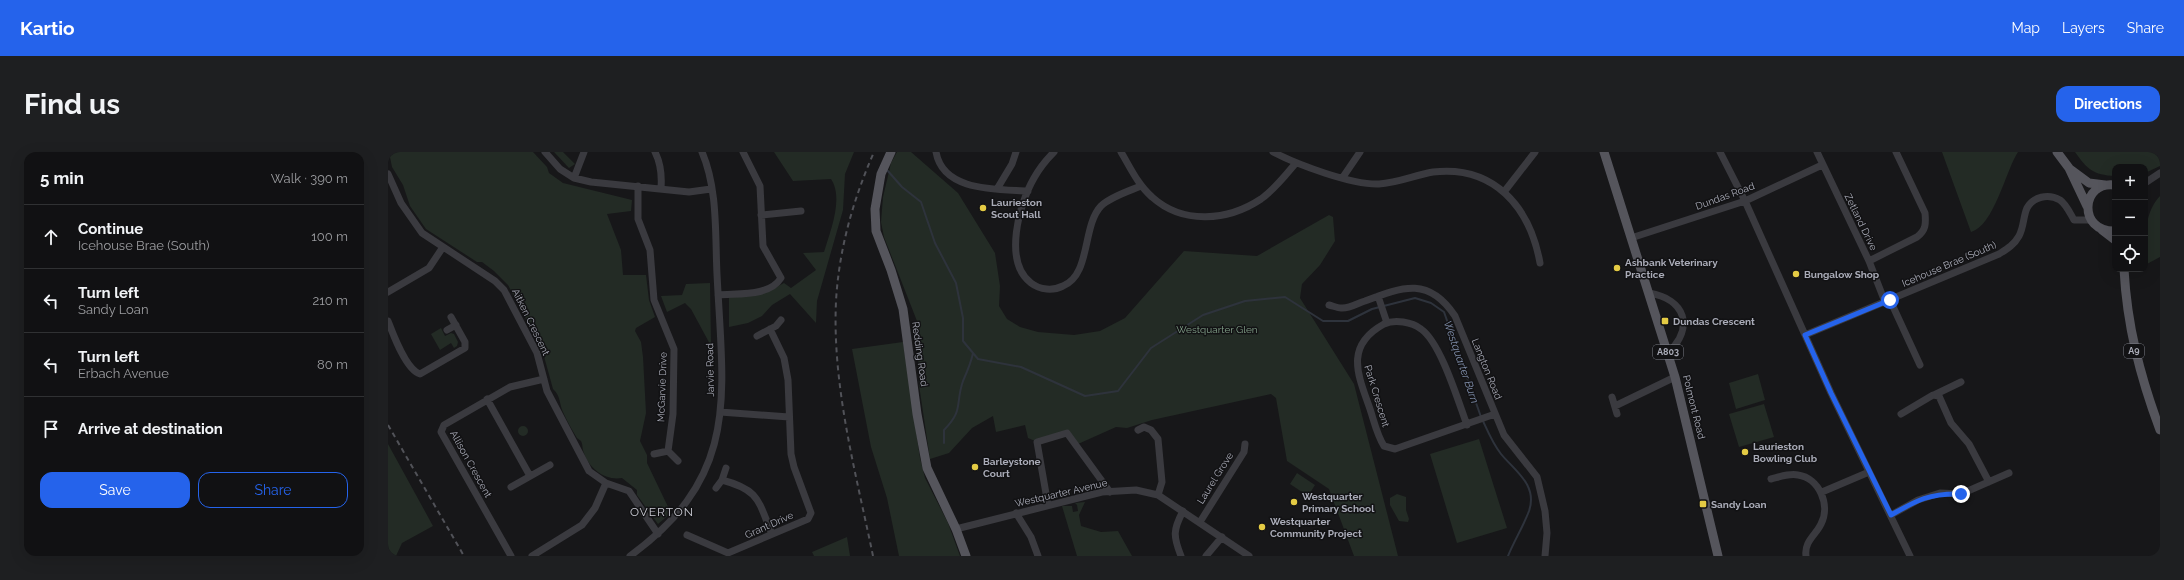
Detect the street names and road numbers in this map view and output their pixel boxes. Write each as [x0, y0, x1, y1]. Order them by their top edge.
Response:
street label: Dundas Road [1694, 180, 1756, 212]
street label: Zetland Drive [1842, 192, 1880, 252]
street label: Icehouse Brae (South) [1900, 239, 1998, 289]
street label: Aitken Crescent [510, 287, 552, 358]
street label: Redding Road [910, 321, 930, 387]
street label: Langton Road [1470, 337, 1504, 401]
street label: Jarvie Road [704, 343, 716, 397]
road number: A9 [2124, 344, 2144, 358]
road number: A803 [1653, 345, 1683, 359]
street label: McGarvie Drive [655, 352, 669, 422]
street label: Park Crescent [1362, 364, 1392, 429]
street label: Polmont Road [1681, 374, 1707, 440]
street label: Allison Crescent [448, 429, 494, 500]
street label: Laurel Grove [1195, 450, 1235, 506]
street label: Westquarter Avenue [1014, 477, 1108, 509]
street label: Grant Drive [743, 509, 795, 541]

